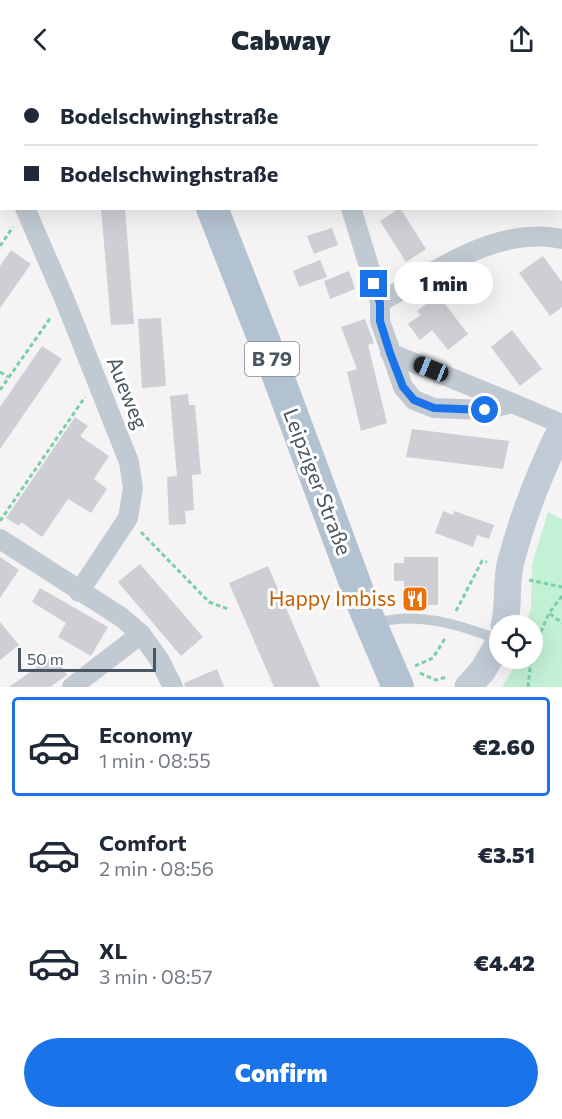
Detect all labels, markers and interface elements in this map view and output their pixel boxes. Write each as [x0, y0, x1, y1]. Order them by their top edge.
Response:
icon: back [24, 23, 57, 56]
text: Cabway [231, 23, 331, 56]
icon: share [505, 23, 538, 56]
text: Bodelschwinghstraße [60, 102, 278, 129]
text: Bodelschwinghstraße [60, 160, 278, 187]
callout: 1 min [395, 263, 494, 305]
route end [360, 270, 387, 297]
text: 1 min [419, 271, 468, 295]
road number: B 79 [245, 342, 299, 376]
street label: Aueweg [103, 353, 154, 432]
car [411, 354, 451, 384]
route start [471, 396, 498, 423]
street label: Leipziger Straße [279, 405, 358, 558]
restaurant icon: Happy Imbiss [400, 584, 430, 614]
place label: Happy Imbiss [269, 585, 396, 610]
map controls [489, 615, 543, 669]
button: locate [489, 615, 543, 669]
scale bar [18, 645, 156, 672]
text: 50 m [27, 649, 64, 668]
icon: car [27, 720, 81, 774]
text: Economy [99, 721, 193, 748]
text: €2.60 [472, 733, 535, 760]
text: 1 min · 08:55 [99, 748, 211, 772]
icon: car [27, 828, 81, 882]
text: Comfort [99, 829, 187, 856]
text: €3.51 [477, 841, 535, 868]
text: 2 min · 08:56 [99, 856, 214, 880]
icon: car [27, 936, 81, 990]
text: XL [99, 937, 127, 964]
text: €4.42 [473, 949, 535, 976]
text: 3 min · 08:57 [99, 964, 213, 988]
button: Confirm [24, 1038, 538, 1107]

